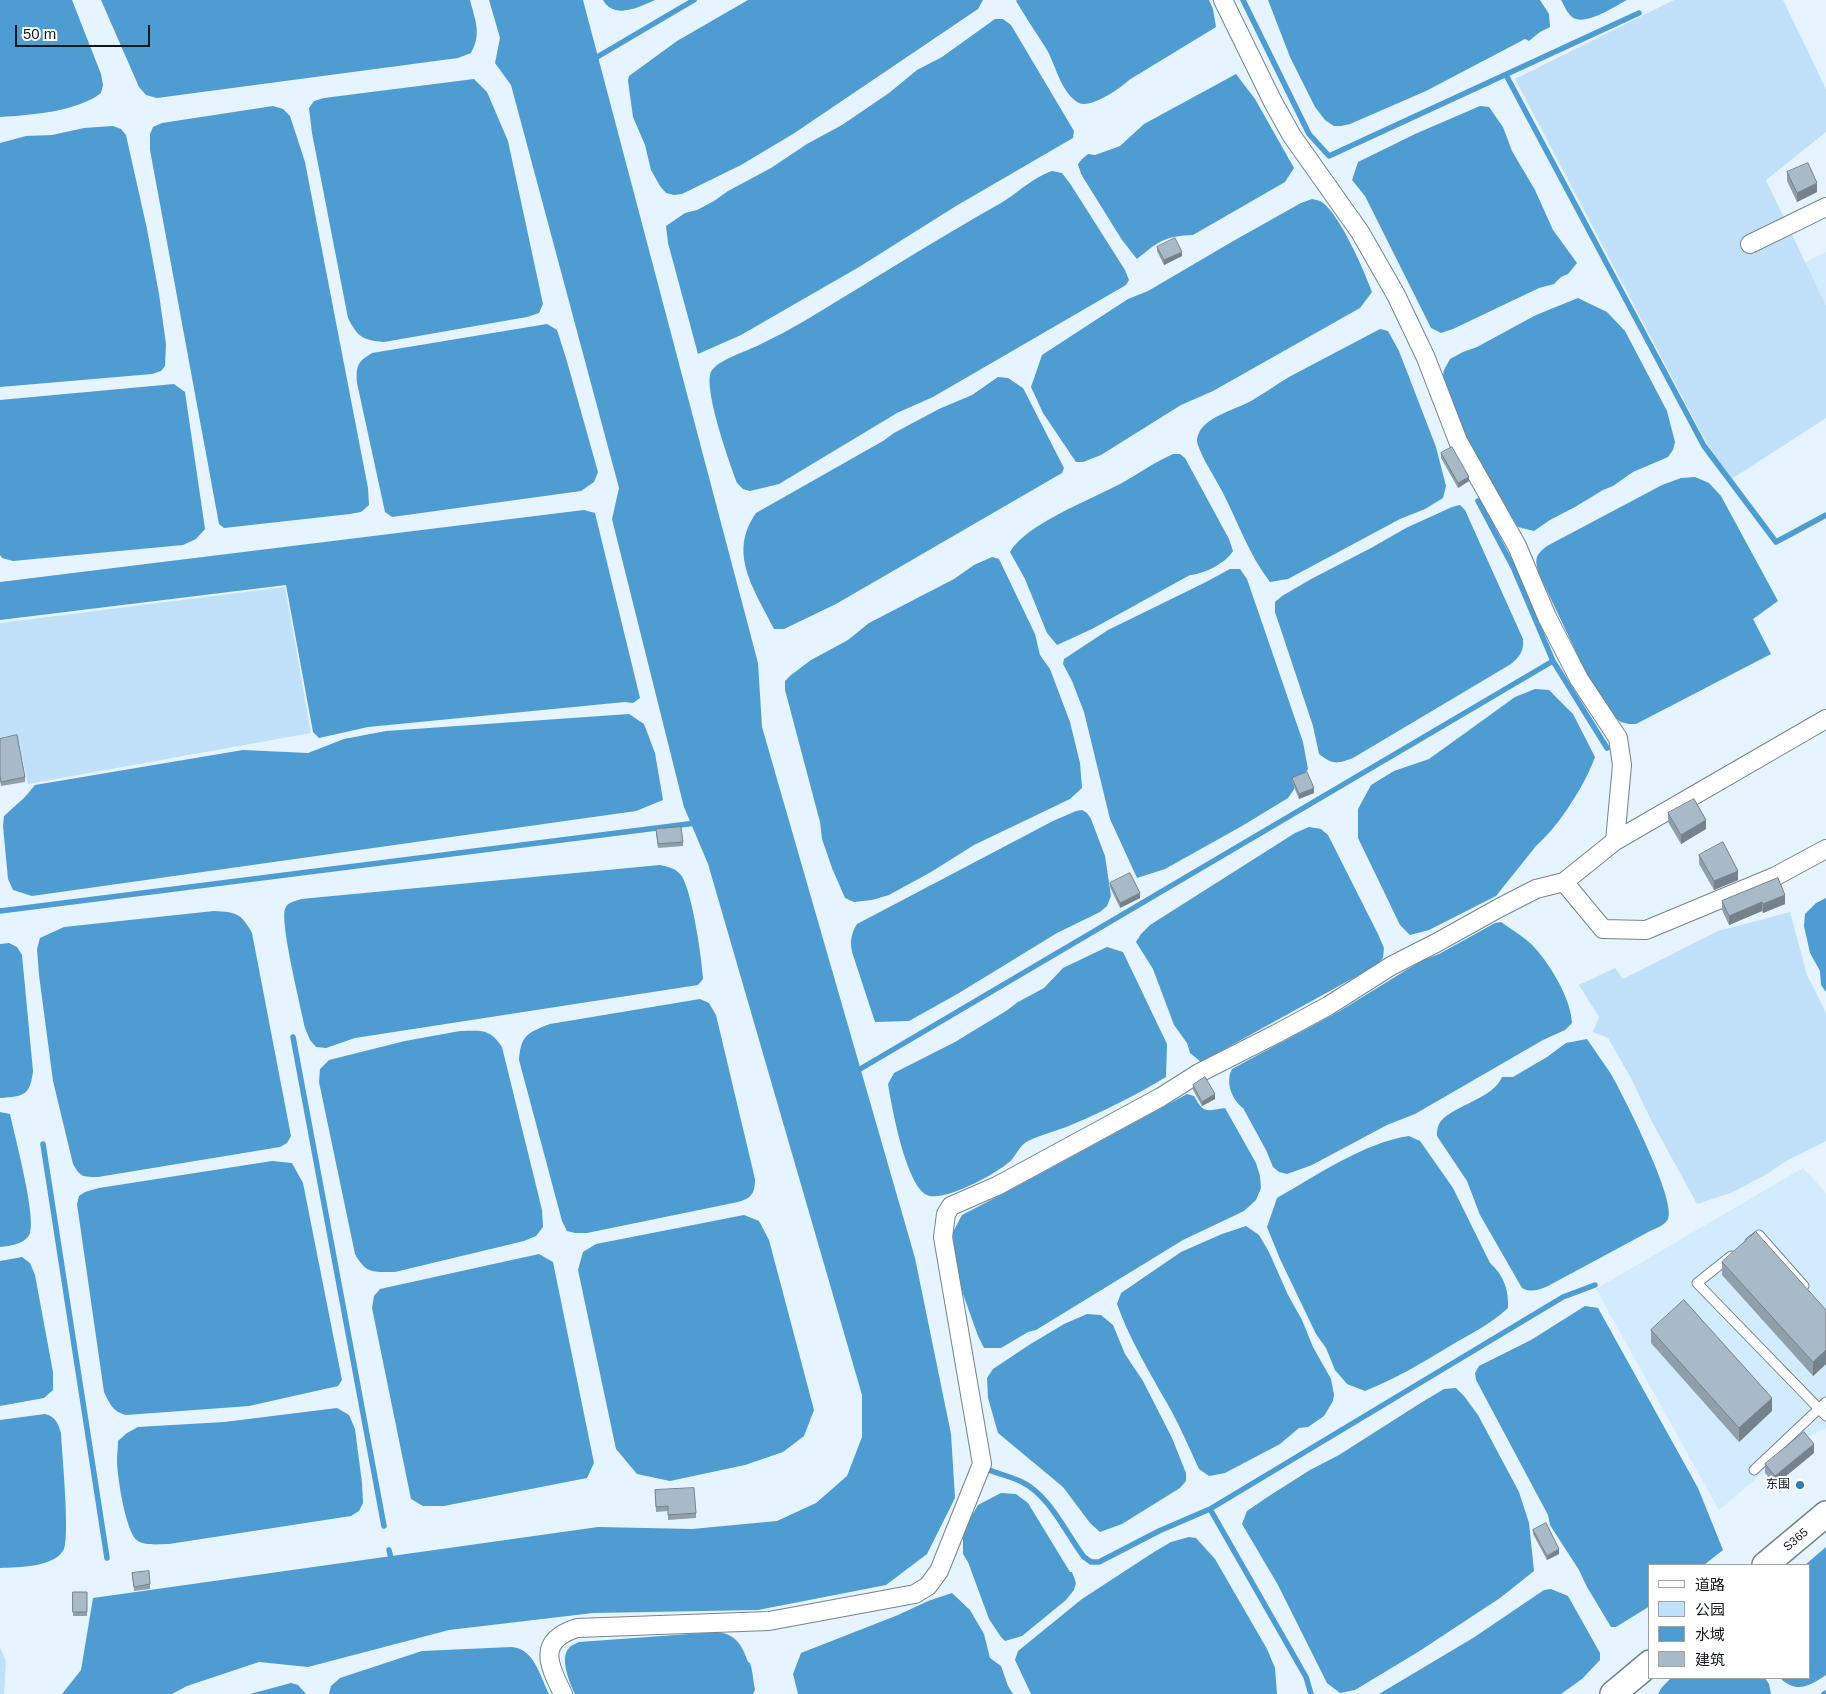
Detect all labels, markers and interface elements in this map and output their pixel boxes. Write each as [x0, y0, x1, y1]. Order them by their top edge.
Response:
scale bar [18, 15, 152, 47]
text: 50 m [23, 25, 56, 42]
place label: 东围 [1766, 1478, 1790, 1492]
marker: 东围 [1794, 1479, 1806, 1491]
street label: S365 [1781, 1525, 1811, 1555]
legend [1648, 1564, 1811, 1679]
text: 道路 [1695, 1576, 1725, 1593]
text: 公园 [1695, 1601, 1725, 1618]
text: 水域 [1695, 1626, 1725, 1643]
text: 建筑 [1695, 1651, 1725, 1668]

